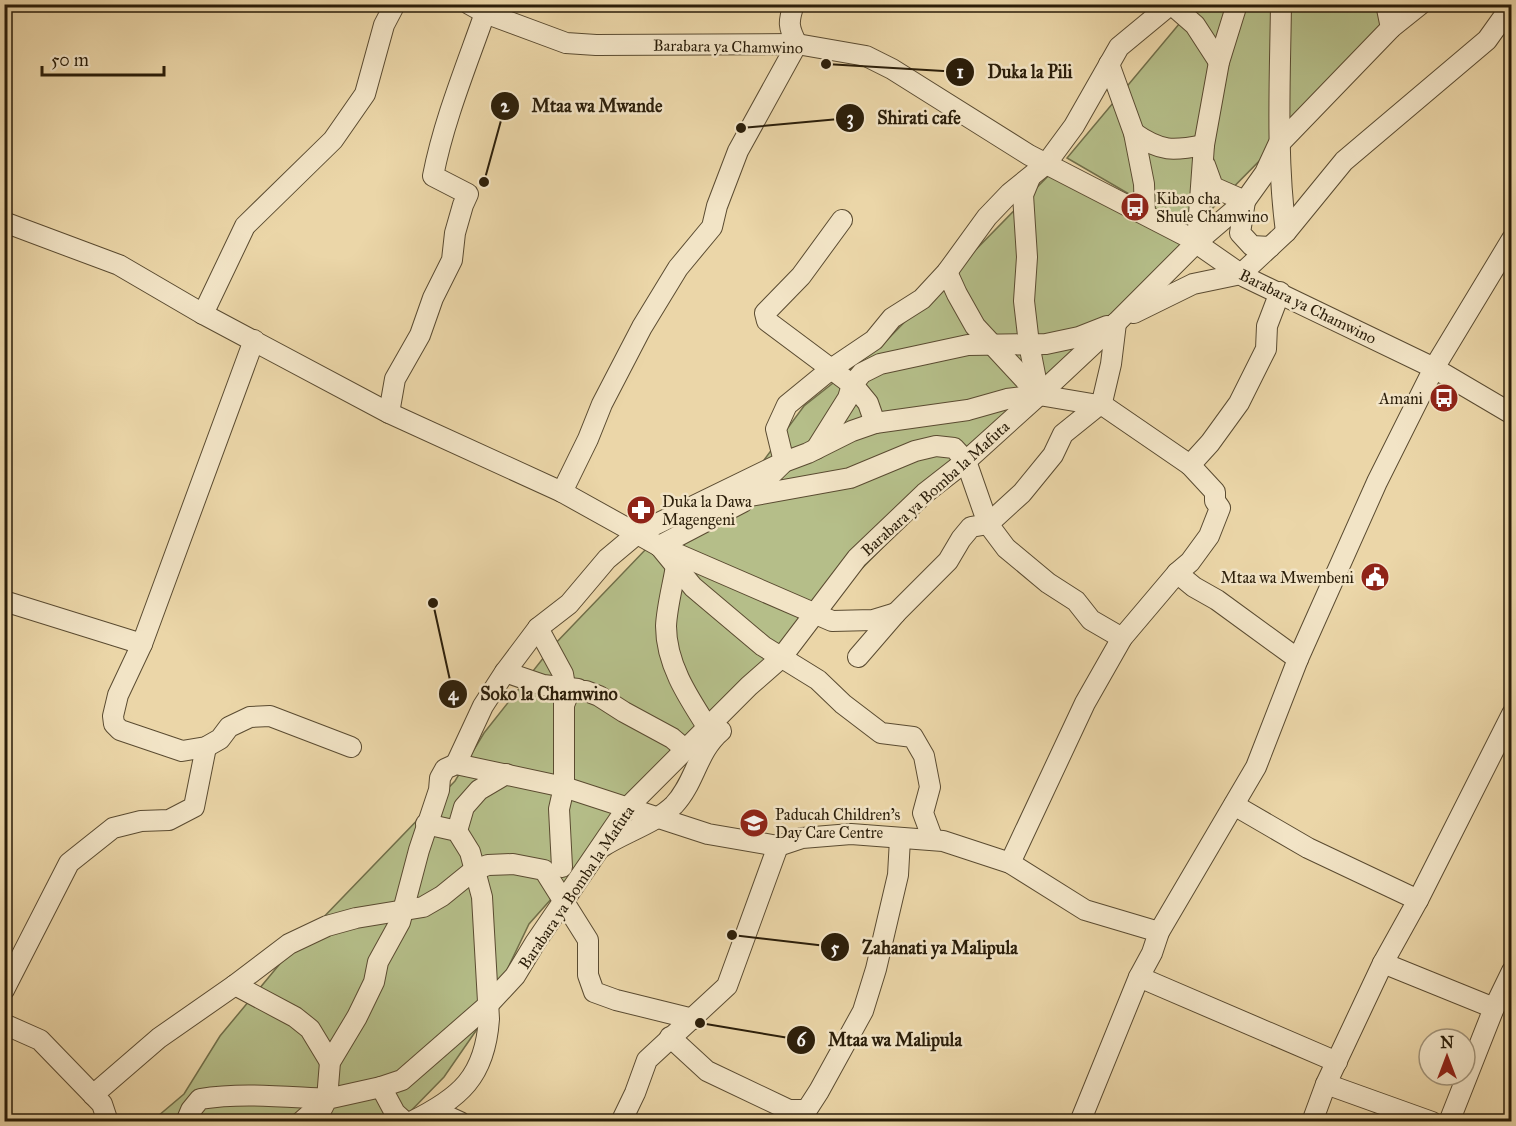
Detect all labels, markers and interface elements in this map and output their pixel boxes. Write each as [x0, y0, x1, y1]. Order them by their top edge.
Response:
street label: Barabara ya Chamwino [653, 36, 803, 57]
scale bar [42, 39, 164, 77]
text: 50 m [51, 49, 89, 71]
callout: Duka la Pili [945, 54, 1085, 90]
text: 1 [956, 61, 964, 83]
text: Duka la Pili [987, 61, 1074, 83]
callout: Mtaa wa Mwande [490, 88, 675, 124]
text: 2 [501, 95, 511, 117]
text: Mtaa wa Mwande [532, 95, 663, 117]
callout: Shirati cafe [835, 100, 973, 136]
text: 3 [846, 107, 854, 130]
text: Shirati cafe [877, 107, 961, 129]
place label: Kibao cha Shule Chamwino [1156, 189, 1268, 226]
bus stop icon: Kibao cha Shule Chamwino [1119, 191, 1151, 223]
street label: Barabara ya Chamwino [1236, 265, 1379, 348]
bus stop icon: Amani [1428, 382, 1460, 414]
place label: Amani [1378, 389, 1424, 408]
street label: Barabara ya Bomba la Mafuta [857, 417, 1013, 560]
place label: Duka la Dawa Magengeni [662, 492, 752, 530]
pharmacy icon: Duka la Dawa Magengeni [625, 494, 657, 526]
public building icon: Mtaa wa Mwembeni [1359, 561, 1391, 593]
place label: Mtaa wa Mwembeni [1220, 568, 1355, 587]
callout: Soko la Chamwino [438, 676, 629, 712]
text: 4 [448, 683, 459, 706]
text: Soko la Chamwino [480, 683, 618, 705]
street label: Barabara ya Bomba la Mafuta [515, 802, 638, 972]
place label: Paducah Children's Day Care Centre [775, 805, 901, 842]
school or university icon: Paducah Children's Day Care Centre [738, 807, 770, 839]
callout: Zahanati ya Malipula [820, 929, 1030, 965]
text: 5 [831, 937, 840, 959]
text: Zahanati ya Malipula [862, 937, 1018, 960]
callout: Mtaa wa Malipula [786, 1022, 974, 1058]
north arrow [1417, 1027, 1477, 1087]
text: 6 [796, 1029, 806, 1051]
text: Mtaa wa Malipula [828, 1029, 962, 1052]
text: N [1440, 1033, 1454, 1052]

